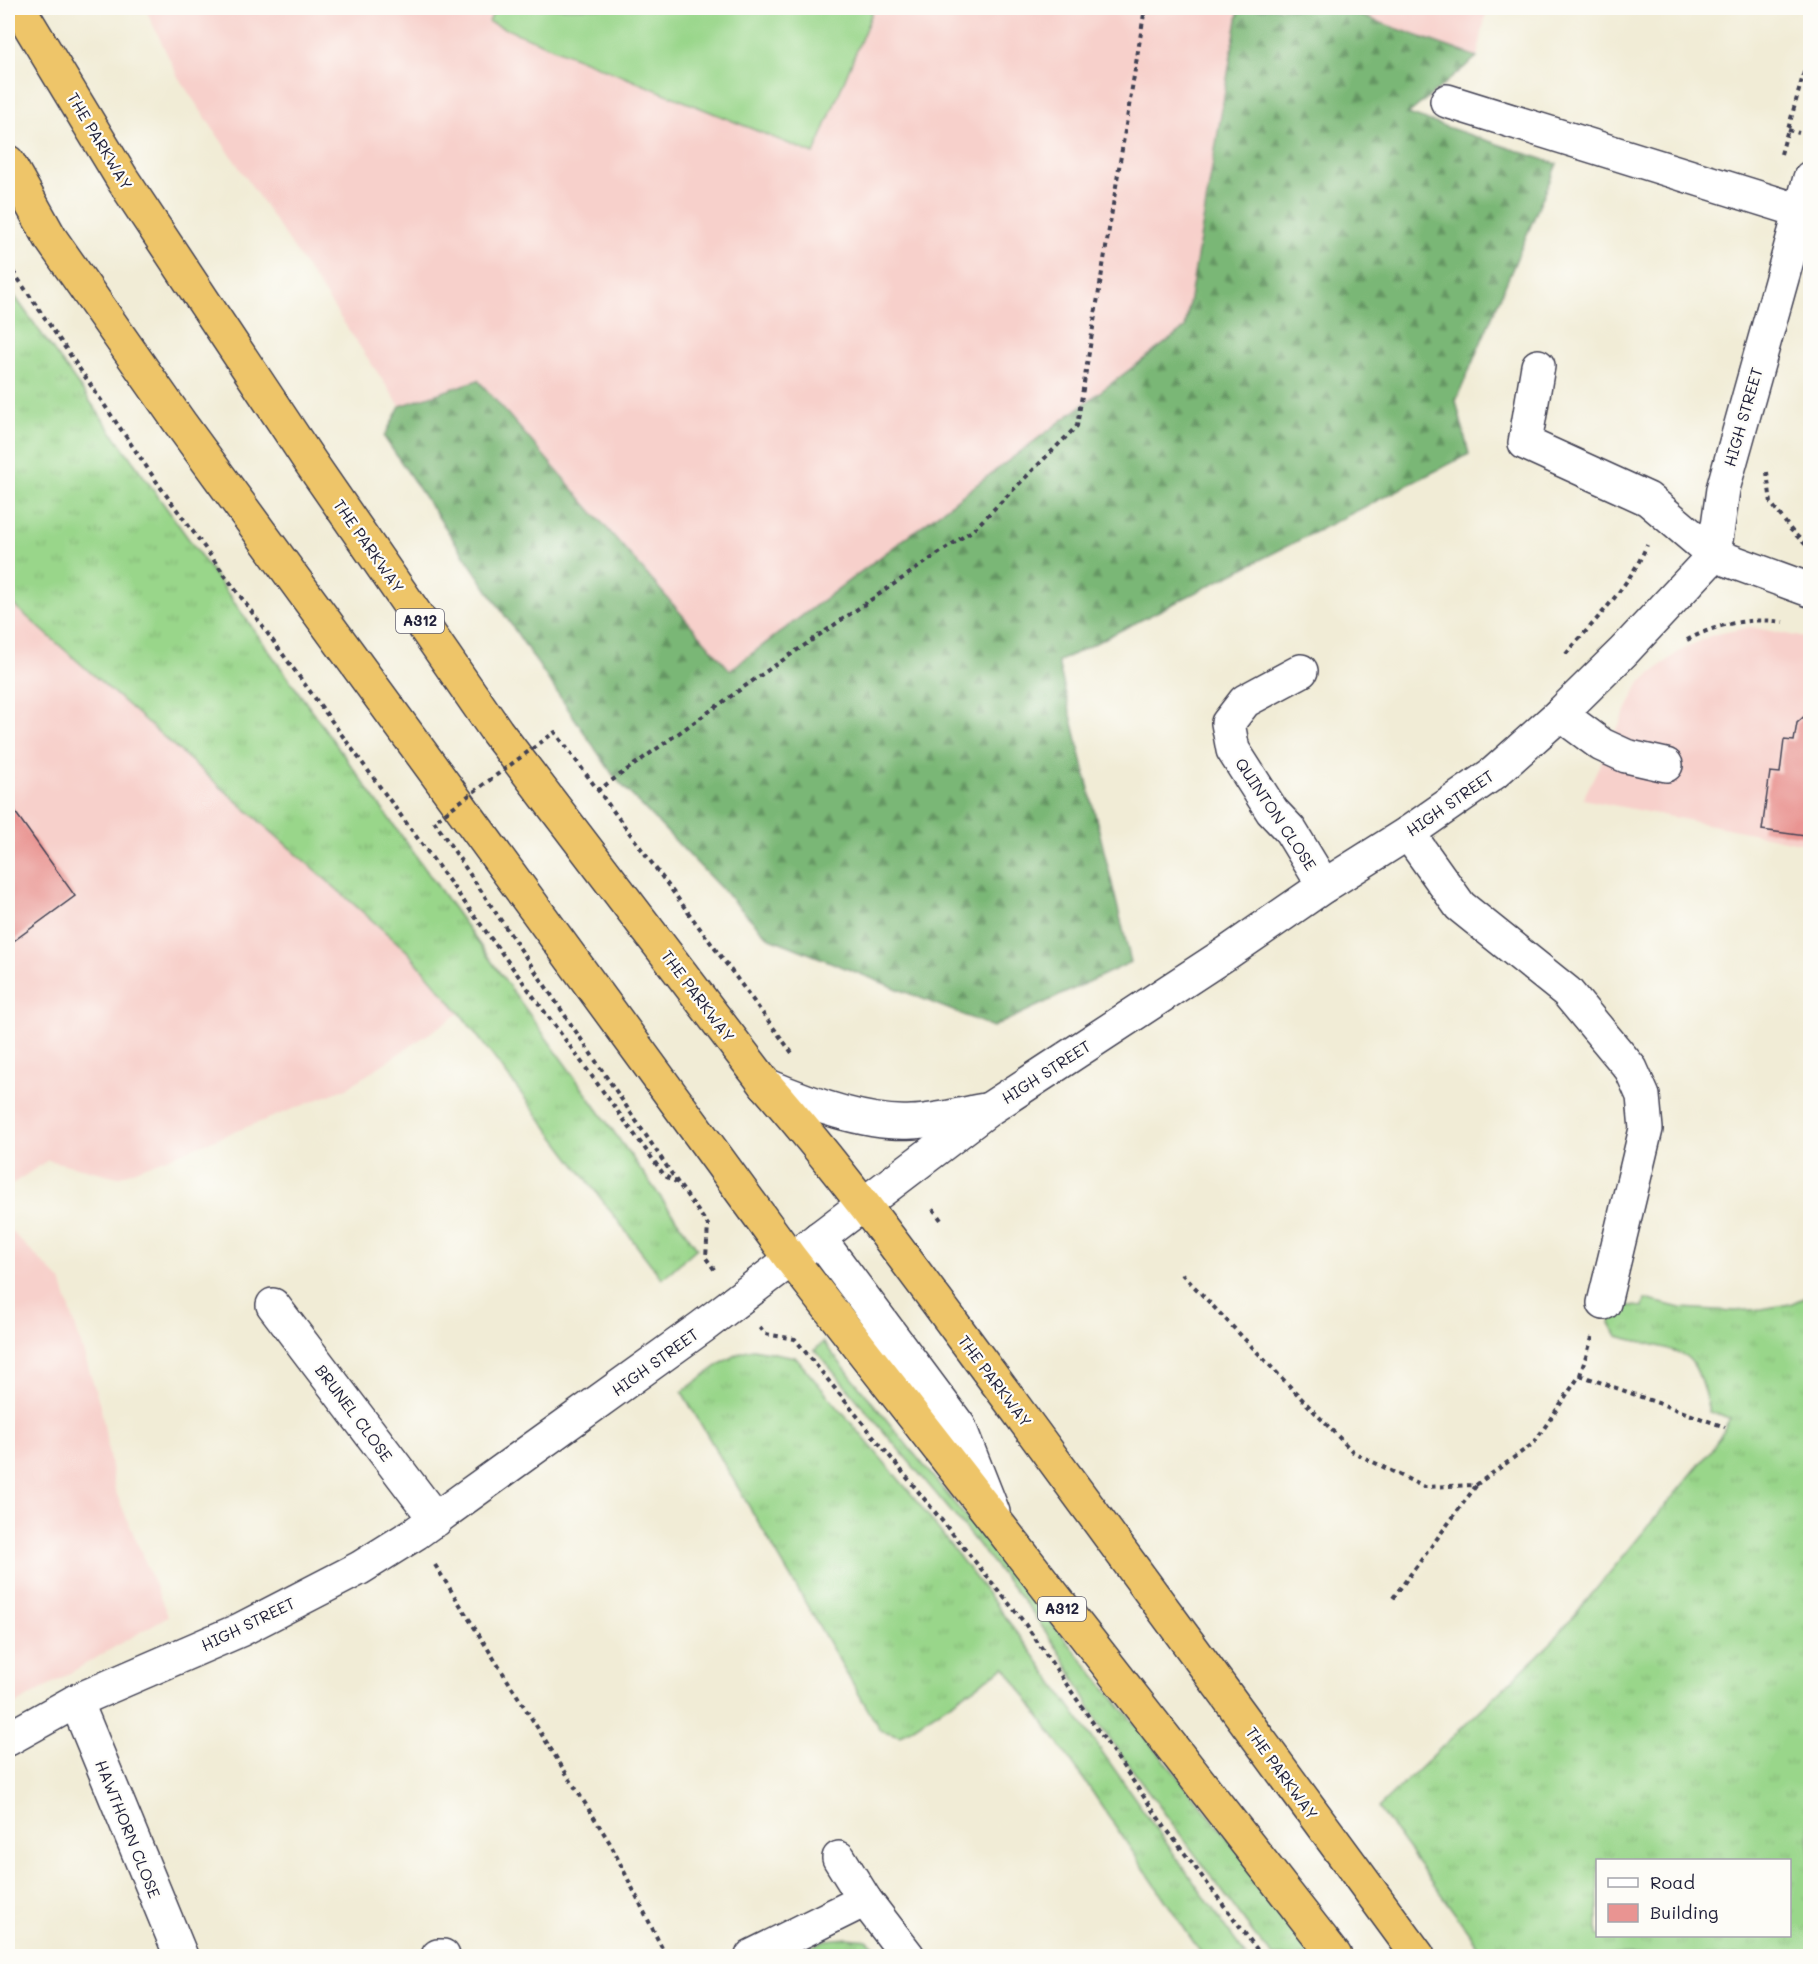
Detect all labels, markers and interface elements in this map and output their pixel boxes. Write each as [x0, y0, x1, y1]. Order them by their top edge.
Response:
street label: THE PARKWAY [63, 88, 138, 193]
street label: HIGH STREET [1718, 365, 1767, 469]
street label: THE PARKWAY [329, 495, 409, 597]
road number: A312 [396, 609, 444, 633]
street label: QUINTON CLOSE [1231, 753, 1322, 874]
street label: HIGH STREET [1402, 765, 1498, 841]
street label: THE PARKWAY [657, 946, 740, 1046]
street label: HIGH STREET [997, 1035, 1094, 1108]
street label: HIGH STREET [607, 1323, 702, 1400]
street label: THE PARKWAY [954, 1331, 1037, 1431]
street label: BRUNEL CLOSE [311, 1360, 398, 1465]
street label: HIGH STREET [197, 1592, 298, 1655]
road number: A312 [1038, 1597, 1086, 1621]
street label: THE PARKWAY [1242, 1722, 1323, 1823]
street label: HAWTHORN CLOSE [91, 1757, 166, 1901]
legend [1596, 1859, 1791, 1937]
text: Road [1650, 1870, 1695, 1894]
text: Building [1650, 1900, 1718, 1924]

